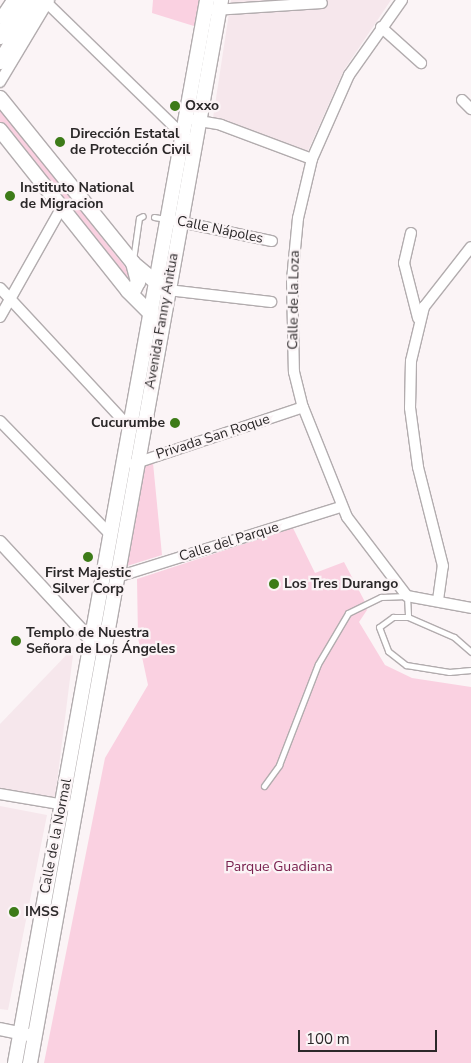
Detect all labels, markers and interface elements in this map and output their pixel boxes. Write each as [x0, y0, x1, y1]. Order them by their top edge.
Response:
place label: Oxxo [185, 98, 219, 114]
marker: Oxxo [169, 100, 181, 112]
place label: Dirección Estatal de Protección Civil [70, 126, 190, 158]
marker: Dirección Estatal de Protección Civil [54, 136, 66, 148]
place label: Instituto National de Migracion [20, 180, 134, 212]
marker: Instituto National de Migracion [4, 190, 16, 202]
street label: Calle Nápoles [175, 213, 265, 247]
street label: Calle de la Loza [285, 250, 303, 350]
street label: Avenida Fanny Anitua [142, 252, 182, 390]
street label: Privada San Roque [154, 411, 272, 463]
place label: Cucurumbe [91, 415, 165, 431]
marker: Cucurumbe [169, 417, 181, 429]
street label: Calle del Parque [177, 519, 281, 565]
marker: First Majestic Silver Corp [82, 551, 94, 563]
place label: First Majestic Silver Corp [45, 565, 131, 598]
place label: Los Tres Durango [284, 576, 398, 592]
marker: Los Tres Durango [268, 578, 280, 590]
place label: Templo de Nuestra Señora de Los Ángeles [26, 625, 175, 658]
marker: Templo de Nuestra Señora de Los Ángeles [10, 635, 22, 647]
street label: Calle de la Normal [37, 777, 75, 895]
park label: Parque Guadiana [225, 859, 333, 875]
place label: IMSS [25, 904, 59, 920]
marker: IMSS [7, 905, 21, 919]
scale bar [301, 1020, 440, 1052]
text: 100 m [306, 1029, 350, 1049]

